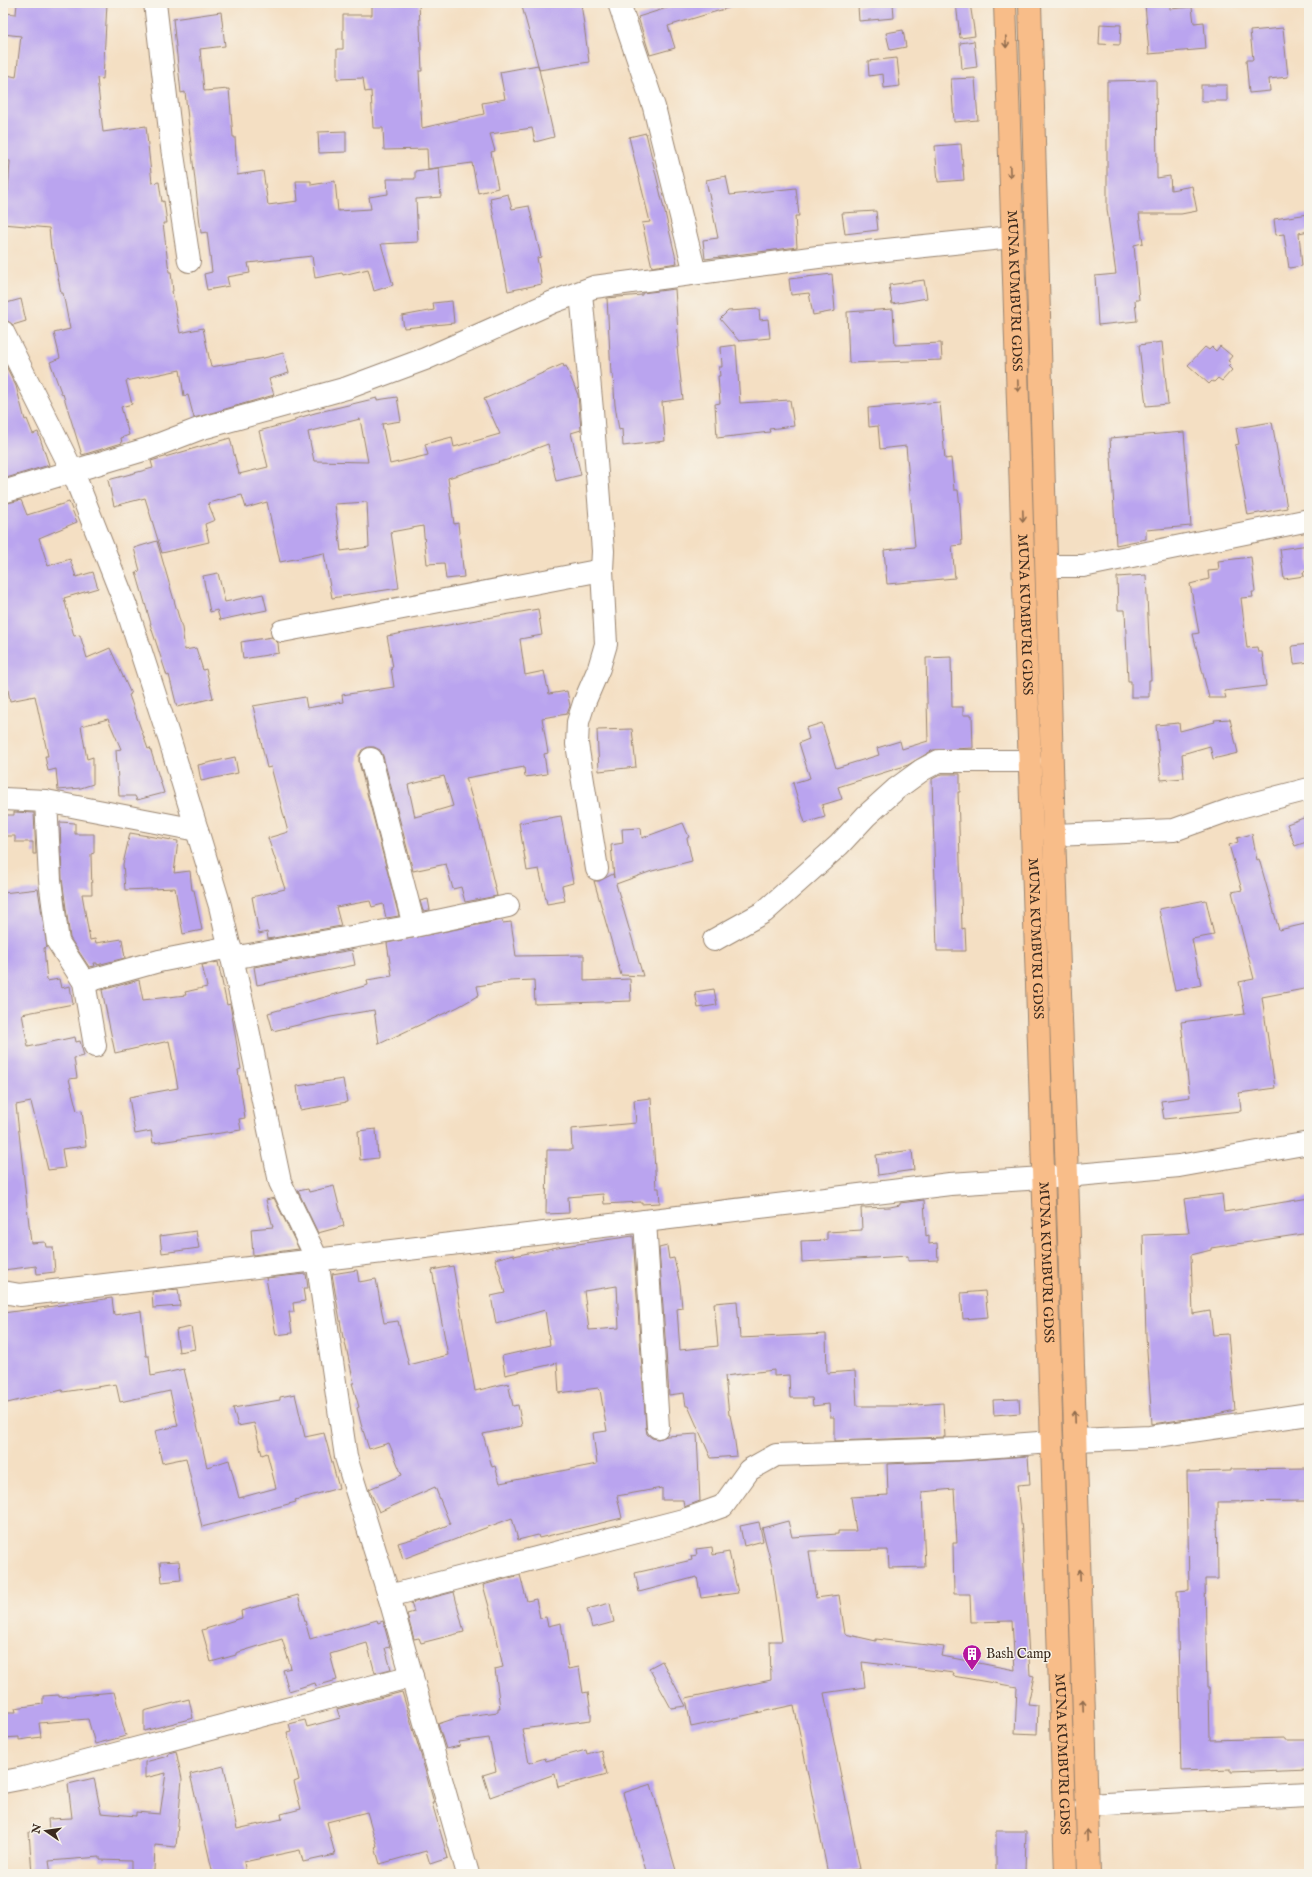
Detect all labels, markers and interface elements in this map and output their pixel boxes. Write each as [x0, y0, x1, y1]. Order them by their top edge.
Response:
one-way arrow [1003, 35, 1010, 48]
one-way arrow [1006, 165, 1014, 178]
street label: MUNA KUMBURI GDSS [1003, 210, 1026, 372]
one-way arrow [1014, 379, 1021, 392]
one-way arrow [1019, 509, 1026, 522]
street label: MUNA KUMBURI GDSS [1013, 534, 1037, 696]
street label: MUNA KUMBURI GDSS [1024, 857, 1047, 1020]
street label: MUNA KUMBURI GDSS [1034, 1181, 1058, 1343]
one-way arrow [1071, 1411, 1079, 1424]
one-way arrow [1076, 1569, 1083, 1582]
building icon: Bash Camp [961, 1643, 983, 1671]
place label: Bash Camp [986, 1645, 1052, 1663]
street label: MUNA KUMBURI GDSS [1050, 1673, 1074, 1835]
one-way arrow [1079, 1699, 1087, 1712]
north arrow [26, 1811, 66, 1851]
text: N [29, 1822, 45, 1836]
one-way arrow [1083, 1829, 1091, 1842]

